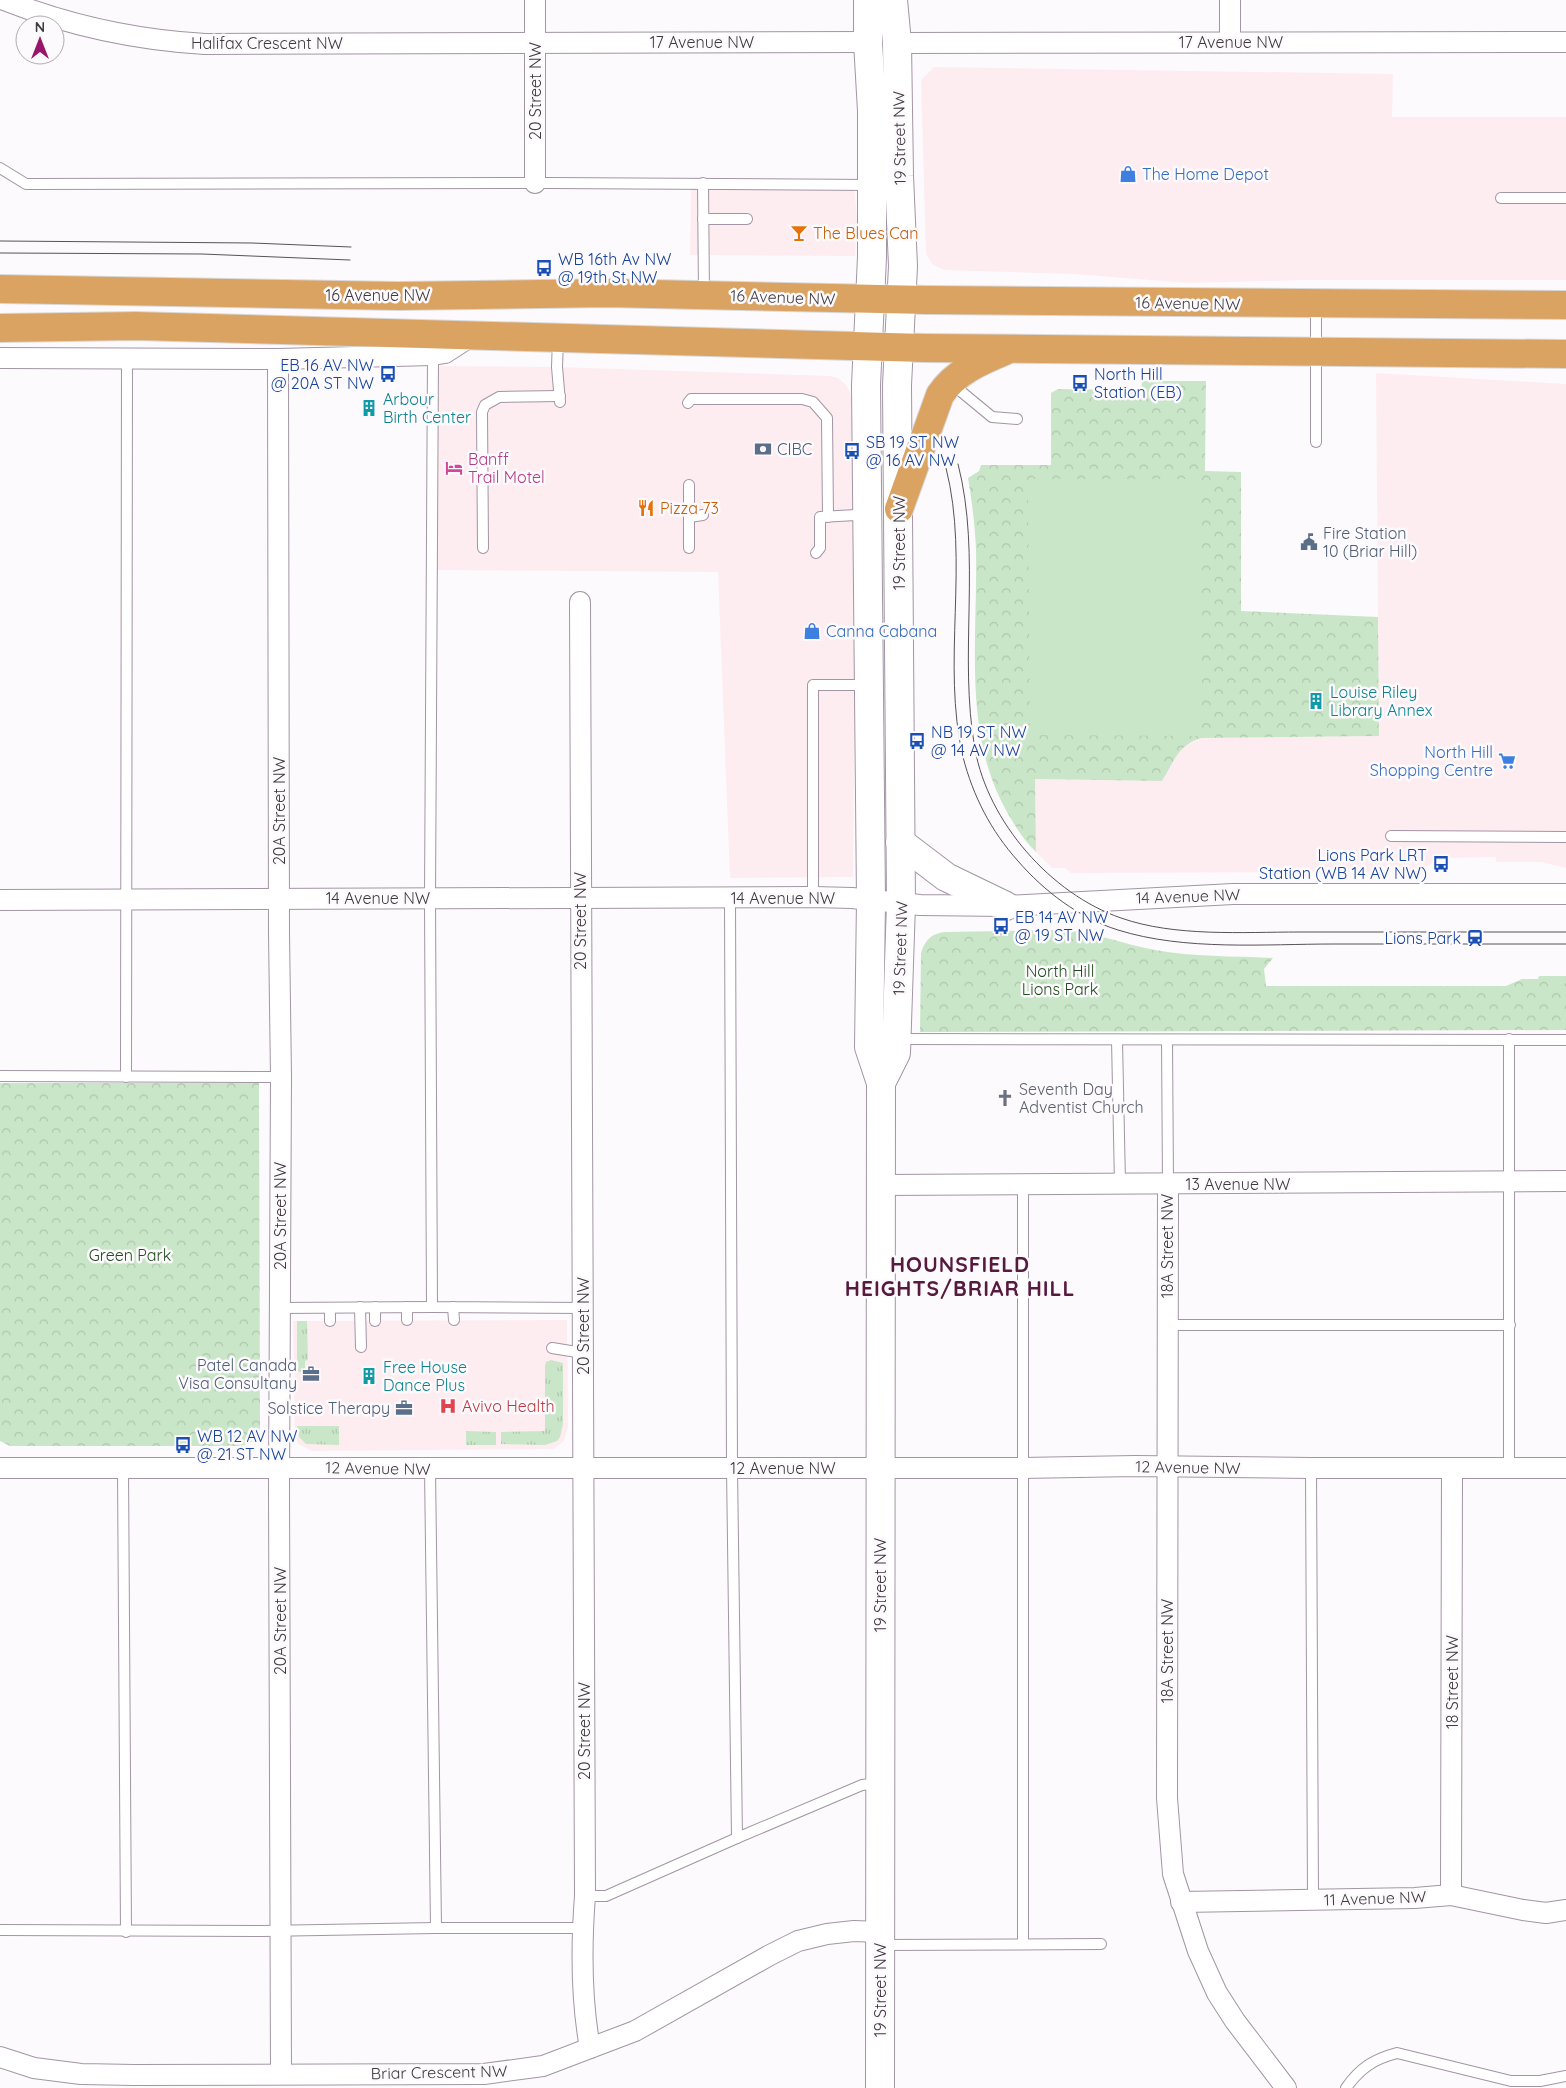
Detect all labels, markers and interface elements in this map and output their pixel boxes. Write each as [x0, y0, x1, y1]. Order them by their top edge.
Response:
north arrow [15, 15, 65, 65]
text: N [35, 18, 45, 36]
street label: 17 Avenue NW [650, 32, 754, 52]
street label: 17 Avenue NW [1179, 32, 1283, 52]
street label: Halifax Crescent NW [191, 33, 343, 53]
street label: 20 Street NW [525, 42, 545, 140]
street label: 19 Street NW [888, 91, 910, 185]
shop icon: The Home Depot [1118, 164, 1138, 184]
place label: The Home Depot [1142, 164, 1269, 184]
bar icon: The Blues Can [789, 223, 809, 243]
place label: The Blues Can [813, 223, 919, 243]
place label: WB 16th Av NW @ 19th St NW [558, 249, 672, 287]
bus stop icon: WB 16th Av NW @ 19th St NW [534, 258, 554, 278]
street label: 16 Avenue NW [325, 285, 431, 305]
street label: 16 Avenue NW [730, 285, 836, 309]
street label: 16 Avenue NW [1135, 292, 1241, 314]
place label: EB 16 AV NW @ 20A ST NW [271, 355, 374, 393]
bus stop icon: EB 16 AV NW @ 20A ST NW [378, 364, 398, 384]
place label: North Hill Station (EB) [1094, 364, 1182, 402]
bus stop icon: North Hill Station (EB) [1070, 373, 1090, 393]
place label: Arbour Birth Center [383, 389, 471, 427]
building icon: Arbour Birth Center [359, 398, 379, 418]
place label: SB 19 ST NW @ 16 AV NW [866, 432, 959, 470]
bank icon: CIBC [753, 439, 773, 459]
place label: CIBC [777, 439, 812, 459]
bus stop icon: SB 19 ST NW @ 16 AV NW [842, 441, 862, 461]
place label: Banff Trail Motel [468, 449, 545, 487]
hotel icon: Banff Trail Motel [444, 458, 464, 478]
street label: 19 Street NW [889, 496, 909, 590]
restaurant icon: Pizza 73 [636, 498, 656, 518]
place label: Pizza 73 [660, 498, 719, 518]
place label: Fire Station 10 (Briar Hill) [1323, 523, 1417, 561]
public building icon: Fire Station 10 (Briar Hill) [1299, 532, 1319, 552]
shop icon: Canna Cabana [802, 621, 822, 641]
place label: Canna Cabana [826, 621, 937, 641]
place label: Louise Riley Library Annex [1330, 682, 1433, 720]
building icon: Louise Riley Library Annex [1306, 691, 1326, 711]
place label: NB 19 ST NW @ 14 AV NW [931, 722, 1027, 760]
bus stop icon: NB 19 ST NW @ 14 AV NW [907, 731, 927, 751]
place label: North Hill Shopping Centre [1370, 742, 1493, 780]
supermarket icon: North Hill Shopping Centre [1497, 751, 1517, 771]
street label: 20A Street NW [269, 757, 289, 865]
place label: Lions Park LRT Station (WB 14 AV NW) [1259, 845, 1427, 883]
bus stop icon: Lions Park LRT Station (WB 14 AV NW) [1431, 854, 1451, 874]
street label: 20 Street NW [570, 872, 590, 970]
street label: 14 Avenue NW [1135, 884, 1241, 908]
street label: 14 Avenue NW [326, 888, 430, 908]
street label: 14 Avenue NW [731, 888, 835, 908]
street label: 19 Street NW [888, 900, 912, 996]
place label: EB 14 AV NW @ 19 ST NW [1015, 907, 1108, 945]
bus stop icon: EB 14 AV NW @ 19 ST NW [991, 916, 1011, 936]
place label: Lions Park [1384, 928, 1461, 948]
station icon: Lions Park [1465, 928, 1485, 948]
park label: North Hill Lions Park [1022, 961, 1098, 999]
place label: Seventh Day Adventist Church [1019, 1079, 1144, 1117]
church icon: Seventh Day Adventist Church [995, 1088, 1015, 1108]
street label: 20A Street NW [270, 1162, 290, 1270]
street label: 13 Avenue NW [1186, 1174, 1290, 1194]
street label: 18A Street NW [1157, 1194, 1177, 1298]
park label: Green Park [89, 1245, 171, 1265]
district label: HOUNSFIELD HEIGHTS/BRIAR HILL [845, 1251, 1075, 1301]
street label: 20 Street NW [573, 1277, 593, 1375]
place label: Patel Canada Visa Consultany [178, 1355, 297, 1393]
place label: Free House Dance Plus [383, 1357, 467, 1395]
office icon: Patel Canada Visa Consultany [301, 1364, 321, 1384]
building icon: Free House Dance Plus [359, 1366, 379, 1386]
hospital icon: Avivo Health [438, 1396, 458, 1416]
place label: Avivo Health [462, 1396, 555, 1416]
place label: Solstice Therapy [267, 1398, 390, 1418]
office icon: Solstice Therapy [394, 1398, 414, 1418]
place label: WB 12 AV NW @ 21 ST NW [197, 1426, 297, 1464]
bus stop icon: WB 12 AV NW @ 21 ST NW [173, 1435, 193, 1455]
street label: 12 Avenue NW [1135, 1456, 1241, 1478]
street label: 12 Avenue NW [325, 1457, 431, 1479]
street label: 12 Avenue NW [730, 1458, 836, 1478]
street label: 19 Street NW [870, 1538, 890, 1632]
street label: 20A Street NW [270, 1567, 290, 1675]
street label: 18A Street NW [1157, 1599, 1177, 1703]
street label: 18 Street NW [1442, 1635, 1462, 1729]
street label: 20 Street NW [574, 1682, 594, 1780]
street label: 11 Avenue NW [1323, 1886, 1427, 1910]
street label: 19 Street NW [870, 1943, 890, 2037]
street label: Briar Crescent NW [371, 2061, 507, 2083]

